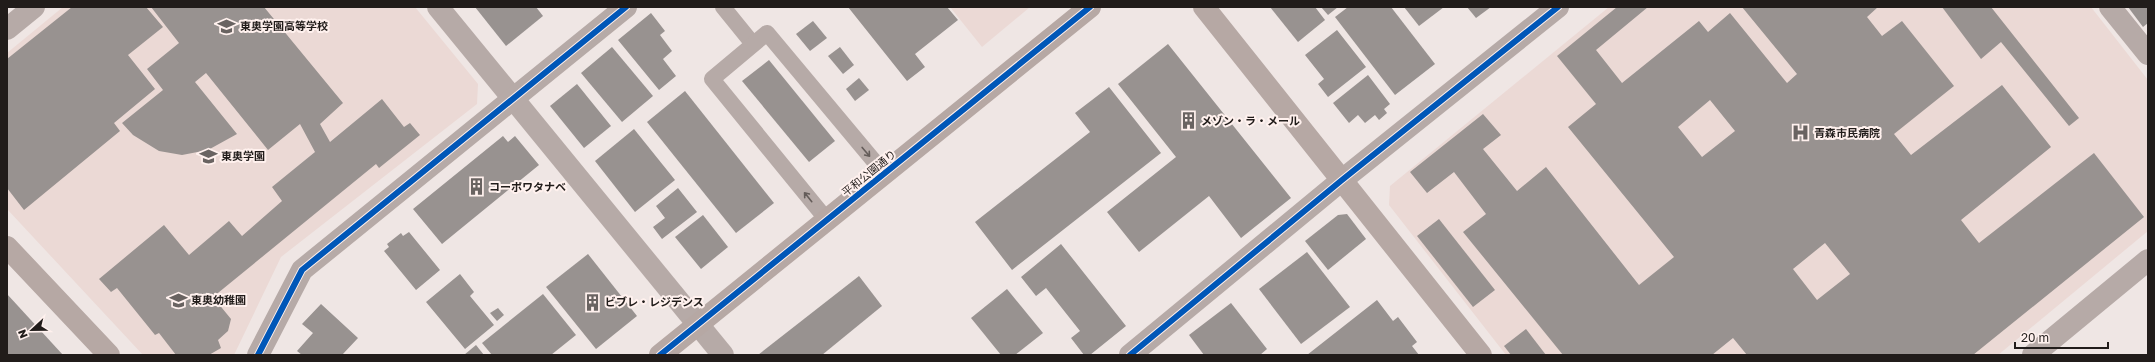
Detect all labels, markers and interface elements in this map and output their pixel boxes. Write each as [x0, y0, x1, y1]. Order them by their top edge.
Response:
school or university icon: 東奥学園高等学校 [217, 16, 237, 36]
place label: 東奥学園高等学校 [240, 19, 328, 32]
building icon: メゾン・ラ・メール [1178, 111, 1198, 131]
place label: メゾン・ラ・メール [1201, 114, 1300, 127]
hospital icon: 青森市民病院 [1791, 123, 1811, 143]
place label: 青森市民病院 [1814, 126, 1880, 139]
school or university icon: 東奥学園 [198, 146, 218, 166]
one-way arrow [862, 146, 870, 157]
street label: 平和公園通り [839, 147, 898, 198]
place label: 東奥学園 [221, 149, 265, 162]
building icon: コーポワタナベ [466, 177, 486, 197]
place label: コーポワタナベ [489, 180, 566, 193]
one-way arrow [804, 191, 813, 202]
school or university icon: 東奥幼稚園 [168, 290, 188, 310]
building icon: ビブレ・レジデンス [582, 292, 602, 312]
place label: 東奥幼稚園 [191, 293, 246, 306]
place label: ビブレ・レジデンス [605, 295, 704, 308]
north arrow [12, 310, 52, 350]
scale bar [2015, 324, 2108, 350]
text: N [15, 328, 30, 340]
text: 20 m [2021, 330, 2049, 345]

